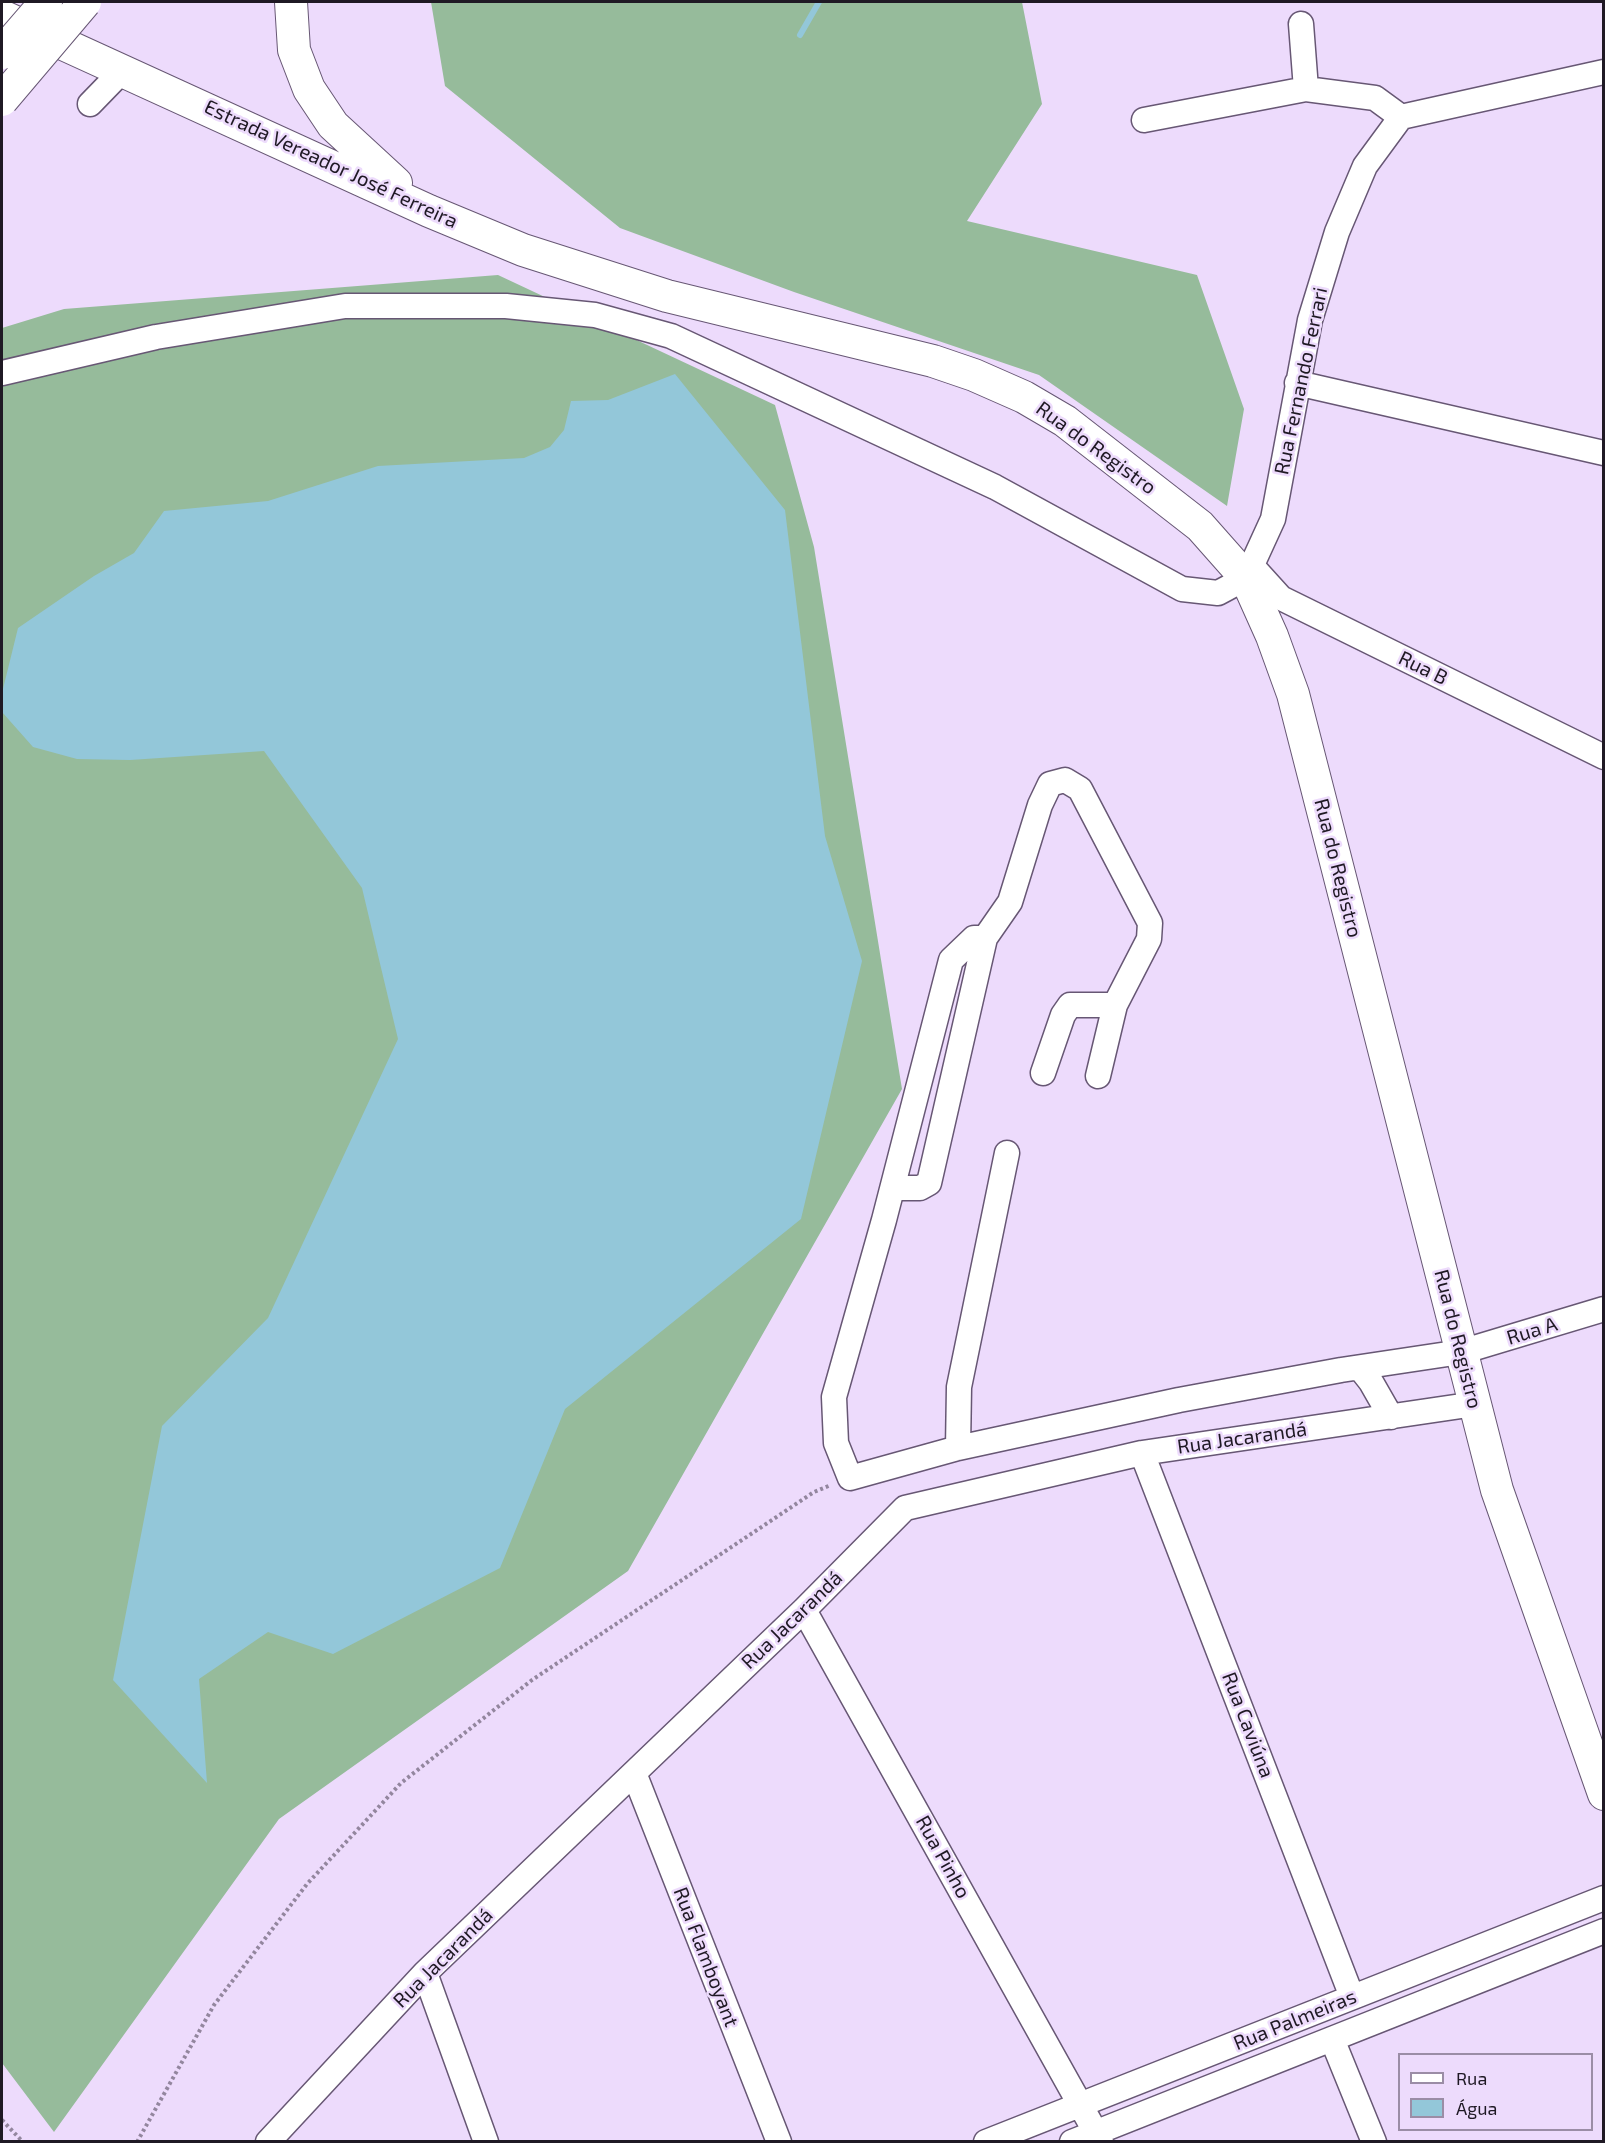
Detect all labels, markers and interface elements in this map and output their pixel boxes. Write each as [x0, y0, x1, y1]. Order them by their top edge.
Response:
street label: Estrada Vereador José Ferreira [200, 95, 462, 233]
street label: Rua Fernando Ferrari [1269, 285, 1333, 477]
street label: Rua do Registro [1031, 396, 1161, 500]
street label: Rua B [1395, 646, 1451, 690]
street label: Rua do Registro [1309, 796, 1367, 940]
street label: Rua do Registro [1429, 1267, 1487, 1411]
street label: Rua A [1504, 1312, 1560, 1350]
street label: Rua Jacarandá [1176, 1417, 1308, 1459]
street label: Rua Jacarandá [737, 1566, 847, 1674]
street label: Rua Caviúna [1217, 1669, 1279, 1781]
street label: Rua Pinho [911, 1812, 975, 1902]
street label: Rua Flamboyant [668, 1884, 744, 2030]
street label: Rua Jacarandá [388, 1903, 498, 2013]
street label: Rua Palmeiras [1230, 1984, 1360, 2056]
legend [1398, 2053, 1593, 2131]
text: Rua [1456, 2067, 1487, 2089]
text: Água [1456, 2097, 1497, 2119]

